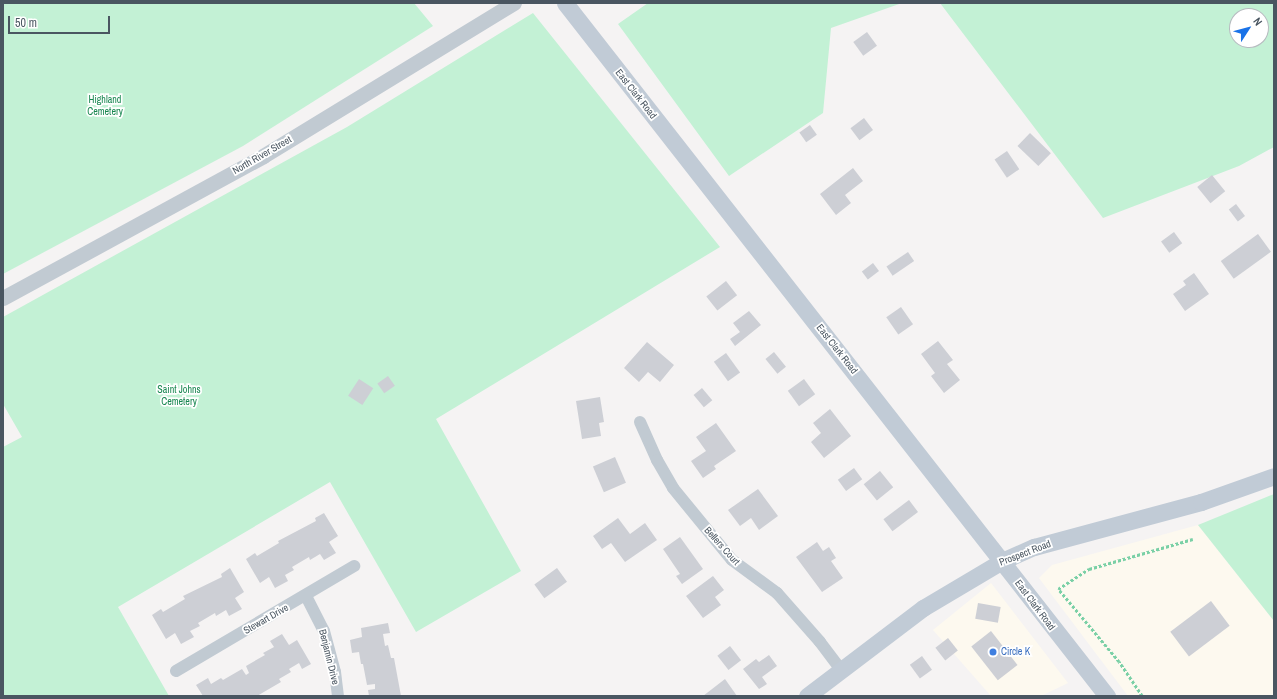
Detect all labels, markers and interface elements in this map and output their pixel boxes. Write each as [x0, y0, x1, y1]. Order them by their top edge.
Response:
scale bar [10, 8, 112, 34]
north arrow [1229, 8, 1269, 48]
text: 50 m [15, 15, 37, 31]
text: N [1250, 15, 1265, 28]
street label: East Clark Road [613, 67, 659, 121]
park label: Highland Cemetery [87, 93, 123, 116]
street label: North River Street [230, 133, 294, 177]
street label: East Clark Road [814, 322, 860, 376]
park label: Saint Johns Cemetery [157, 383, 201, 406]
street label: Bellers Court [702, 524, 742, 568]
street label: Prospect Road [998, 538, 1052, 568]
street label: East Clark Road [1012, 578, 1058, 632]
street label: Stewart Drive [241, 601, 291, 637]
street label: Benjamin Drive [316, 628, 342, 686]
place label: Circle K [1001, 646, 1030, 658]
marker: Circle K [988, 647, 998, 657]

